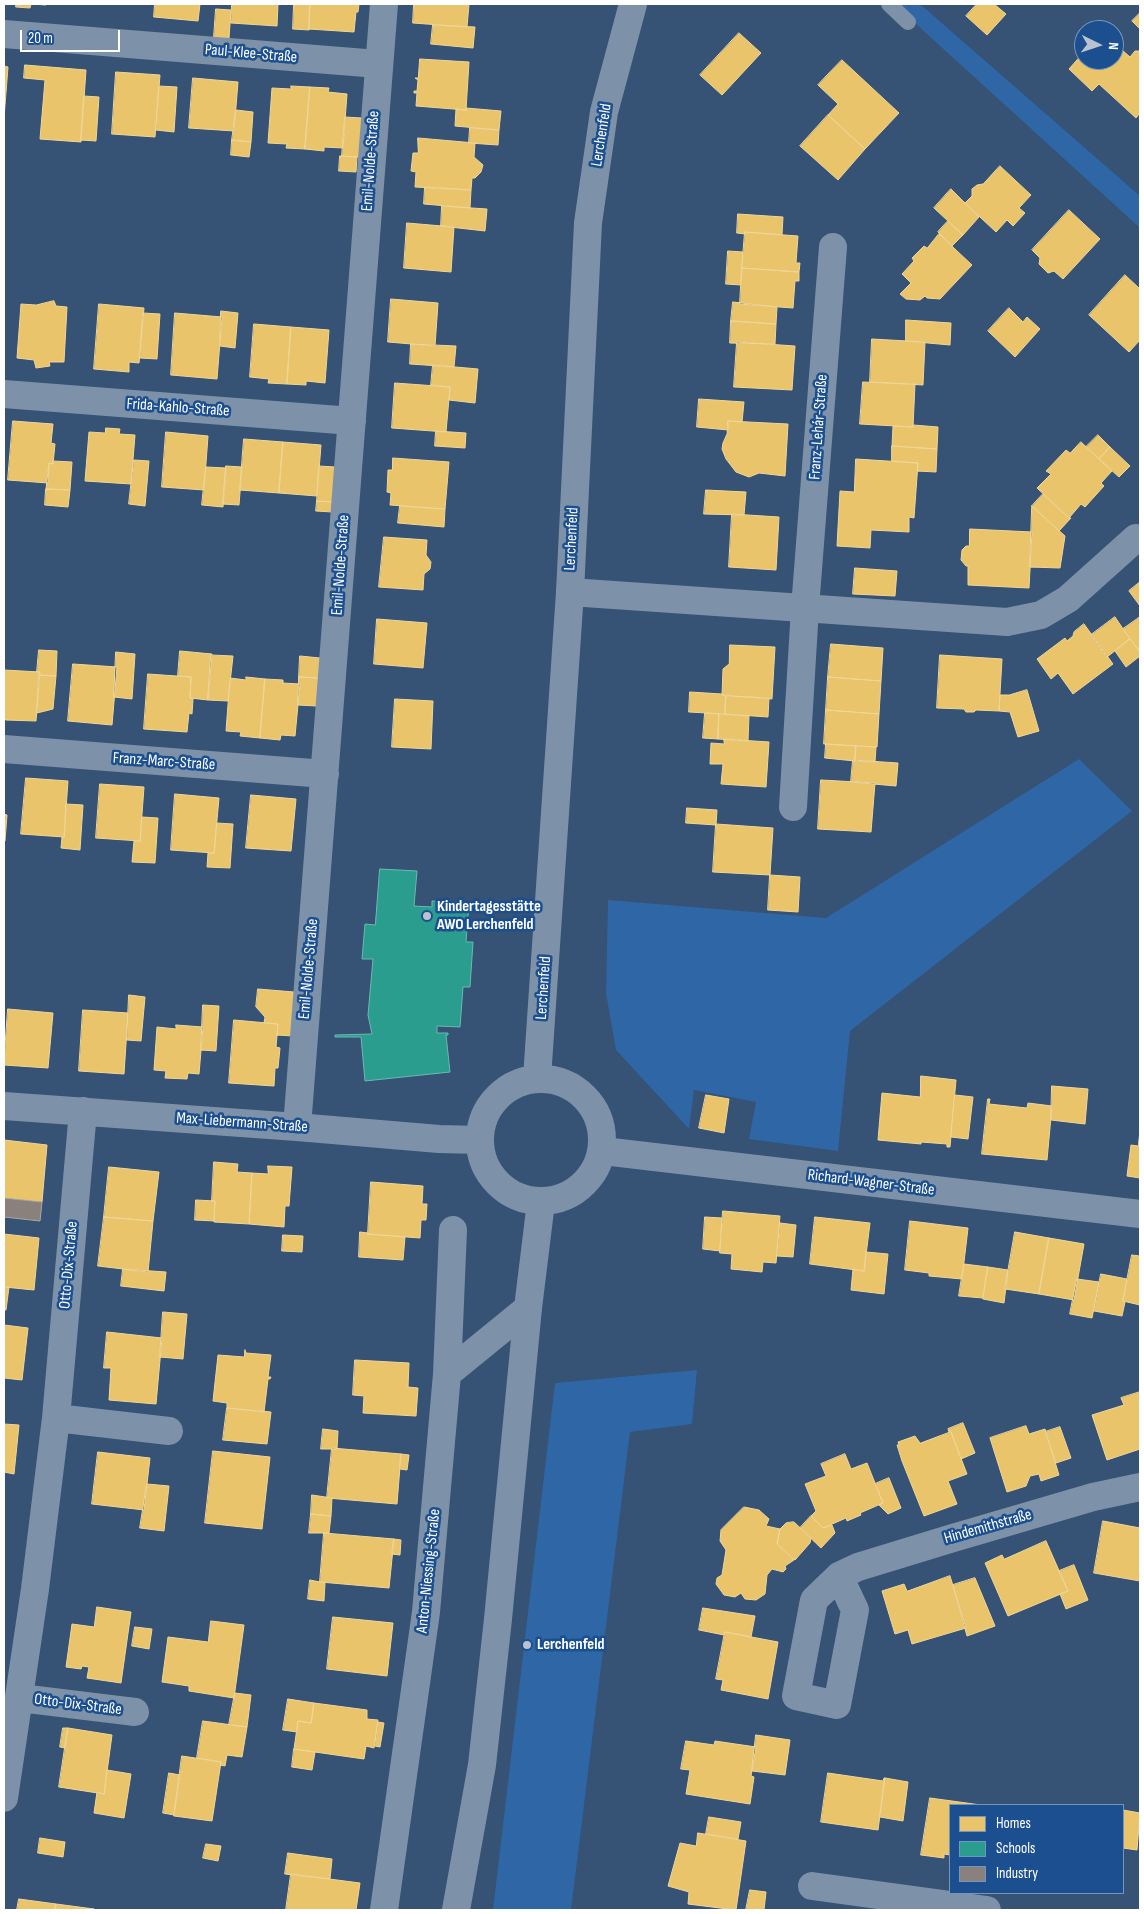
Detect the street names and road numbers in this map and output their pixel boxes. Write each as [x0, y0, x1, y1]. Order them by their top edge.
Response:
street label: Paul-Klee-Straße [204, 40, 298, 68]
street label: Lerchenfeld [588, 102, 616, 168]
street label: Emil-Nolde-Straße [358, 110, 384, 212]
street label: Franz-Lehár-Straße [806, 374, 832, 480]
street label: Frida-Kahlo-Straße [126, 395, 230, 421]
street label: Lerchenfeld [561, 507, 583, 571]
street label: Emil-Nolde-Straße [328, 514, 354, 616]
street label: Franz-Marc-Straße [112, 749, 216, 775]
street label: Emil-Nolde-Straße [295, 918, 323, 1020]
street label: Lerchenfeld [532, 956, 556, 1020]
street label: Max-Liebermann-Straße [176, 1109, 308, 1137]
street label: Richard-Wagner-Straße [806, 1166, 936, 1200]
street label: Otto-Dix-Straße [56, 1220, 82, 1310]
street label: Hindemithstraße [942, 1505, 1034, 1549]
street label: Anton-Niessing-Straße [413, 1508, 445, 1634]
street label: Otto-Dix-Straße [33, 1690, 123, 1720]

